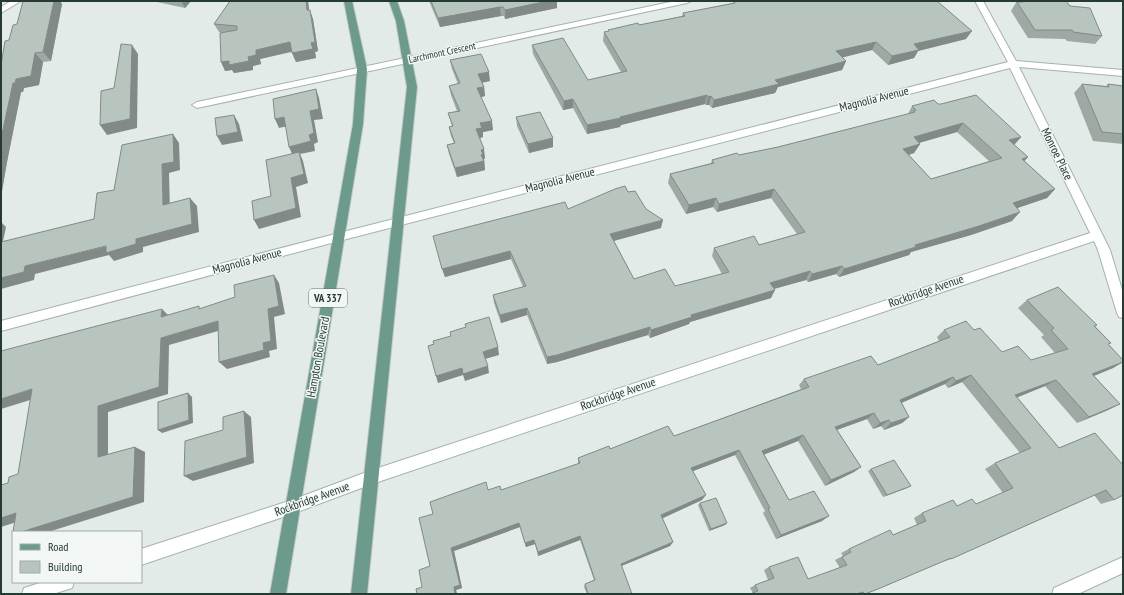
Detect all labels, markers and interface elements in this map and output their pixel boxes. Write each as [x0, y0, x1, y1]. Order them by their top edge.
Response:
street label: Larchmont Crescent [407, 39, 477, 66]
street label: Magnolia Avenue [838, 83, 910, 114]
street label: Monroe Place [1038, 125, 1077, 182]
street label: Magnolia Avenue [524, 164, 596, 195]
street label: Magnolia Avenue [211, 244, 283, 277]
street label: Rockbridge Avenue [886, 271, 965, 310]
road number: VA 337 [309, 289, 347, 307]
street label: Hampton Boulevard [303, 315, 332, 399]
street label: Rockbridge Avenue [578, 374, 657, 413]
street label: Rockbridge Avenue [272, 478, 351, 519]
legend [12, 531, 142, 583]
text: Road [48, 539, 68, 554]
text: Building [48, 559, 83, 574]

